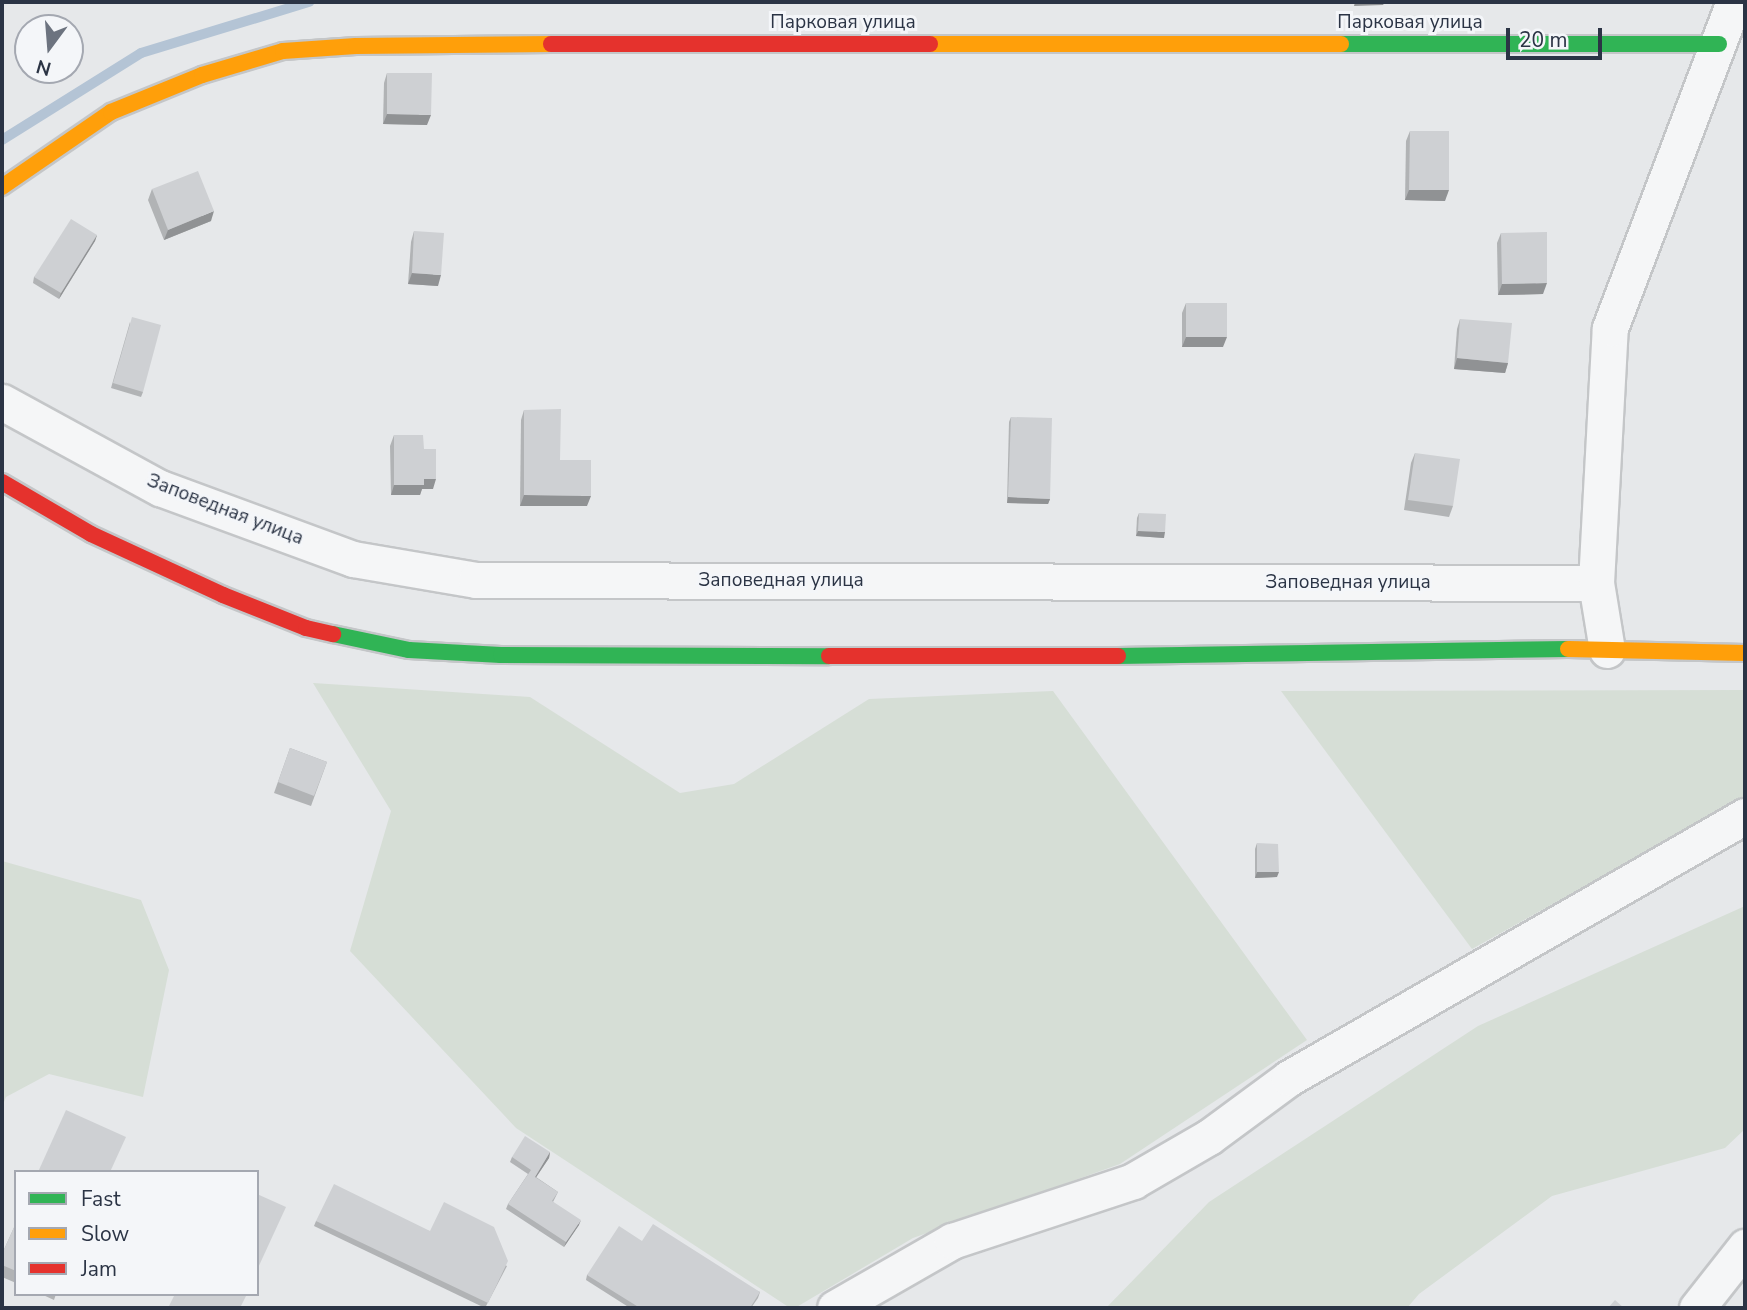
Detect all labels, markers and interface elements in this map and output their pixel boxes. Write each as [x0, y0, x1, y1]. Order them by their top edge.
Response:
street label: Парковая улица [770, 12, 916, 34]
street label: Парковая улица [1337, 12, 1483, 34]
north arrow [14, 14, 84, 84]
scale bar [1509, 14, 1605, 58]
text: 20 m [1519, 26, 1568, 54]
text: N [33, 53, 54, 82]
street label: Заповедная улица [144, 470, 306, 550]
street label: Заповедная улица [698, 570, 864, 592]
street label: Заповедная улица [1265, 572, 1431, 594]
legend [14, 1170, 259, 1296]
text: Fast [81, 1185, 121, 1213]
text: Slow [81, 1220, 129, 1248]
text: Jam [81, 1255, 117, 1283]

